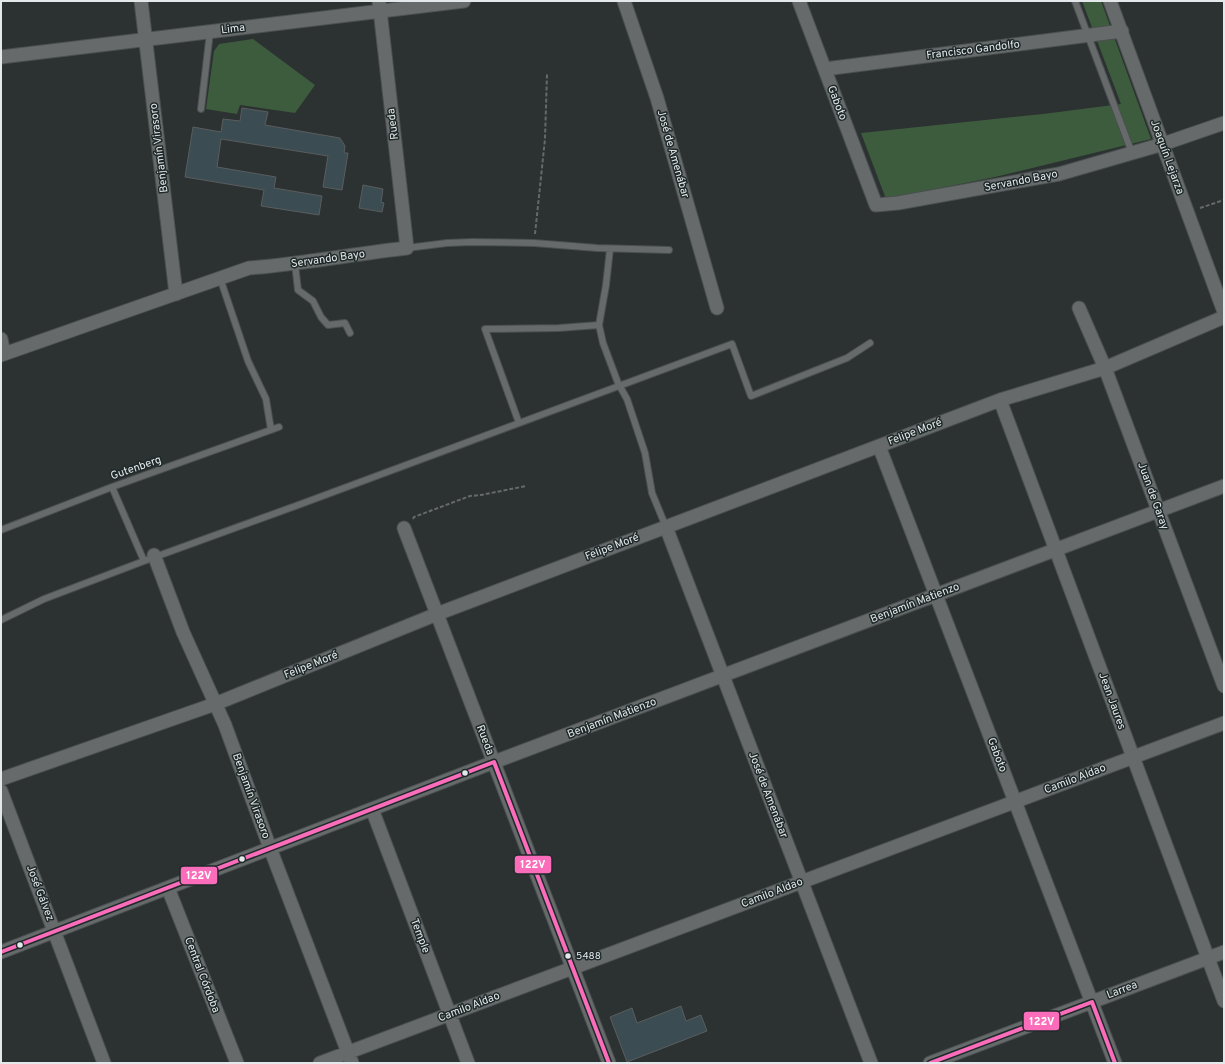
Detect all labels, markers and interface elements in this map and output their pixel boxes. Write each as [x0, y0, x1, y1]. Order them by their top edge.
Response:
street label: Lima [220, 21, 246, 37]
street label: Francisco Gandolfo [926, 37, 1020, 63]
street label: Gaboto [824, 84, 850, 122]
street label: Benjamín Virasoro [147, 102, 171, 194]
street label: Rueda [384, 107, 402, 140]
street label: José de Amenábar [654, 108, 693, 201]
street label: Joaquín Lejarza [1147, 118, 1187, 196]
street label: Servando Bayo [983, 167, 1059, 195]
street label: Servando Bayo [290, 247, 366, 271]
street label: Felipe Moré [886, 415, 944, 449]
street label: Gutenberg [109, 453, 163, 483]
street label: Juan de Garay [1134, 460, 1172, 532]
street label: Felipe Moré [583, 530, 641, 564]
street label: Benjamín Matienzo [869, 580, 961, 626]
street label: Felipe Moré [282, 648, 340, 682]
street label: Jean Jaures [1095, 671, 1129, 731]
street label: Benjamín Matienzo [566, 695, 658, 741]
street label: Rueda [473, 723, 497, 757]
street label: Gaboto [984, 736, 1010, 774]
street label: José de Amenábar [745, 750, 791, 841]
street label: Benjamín Virasoro [229, 751, 273, 841]
street label: Camilo Aldao [1042, 761, 1108, 797]
unlabelled marker [460, 768, 470, 778]
unlabelled marker [237, 854, 247, 864]
line badge: 122V [514, 855, 552, 874]
text: 122V [520, 858, 546, 872]
street label: José Gálvez [23, 863, 57, 923]
line badge: 122V [180, 866, 218, 885]
text: 122V [186, 869, 212, 883]
street label: Camilo Aldao [739, 875, 805, 911]
street label: Temple [407, 917, 433, 955]
street label: Central Córdoba [181, 935, 223, 1015]
unlabelled marker [15, 940, 25, 950]
place label: 5488 [576, 950, 601, 963]
marker: 5488 [563, 951, 573, 961]
street label: Larrea [1105, 978, 1140, 1002]
street label: Camilo Aldao [436, 989, 502, 1025]
line badge: 122V [1023, 1011, 1060, 1031]
text: 122V [1029, 1015, 1055, 1029]

